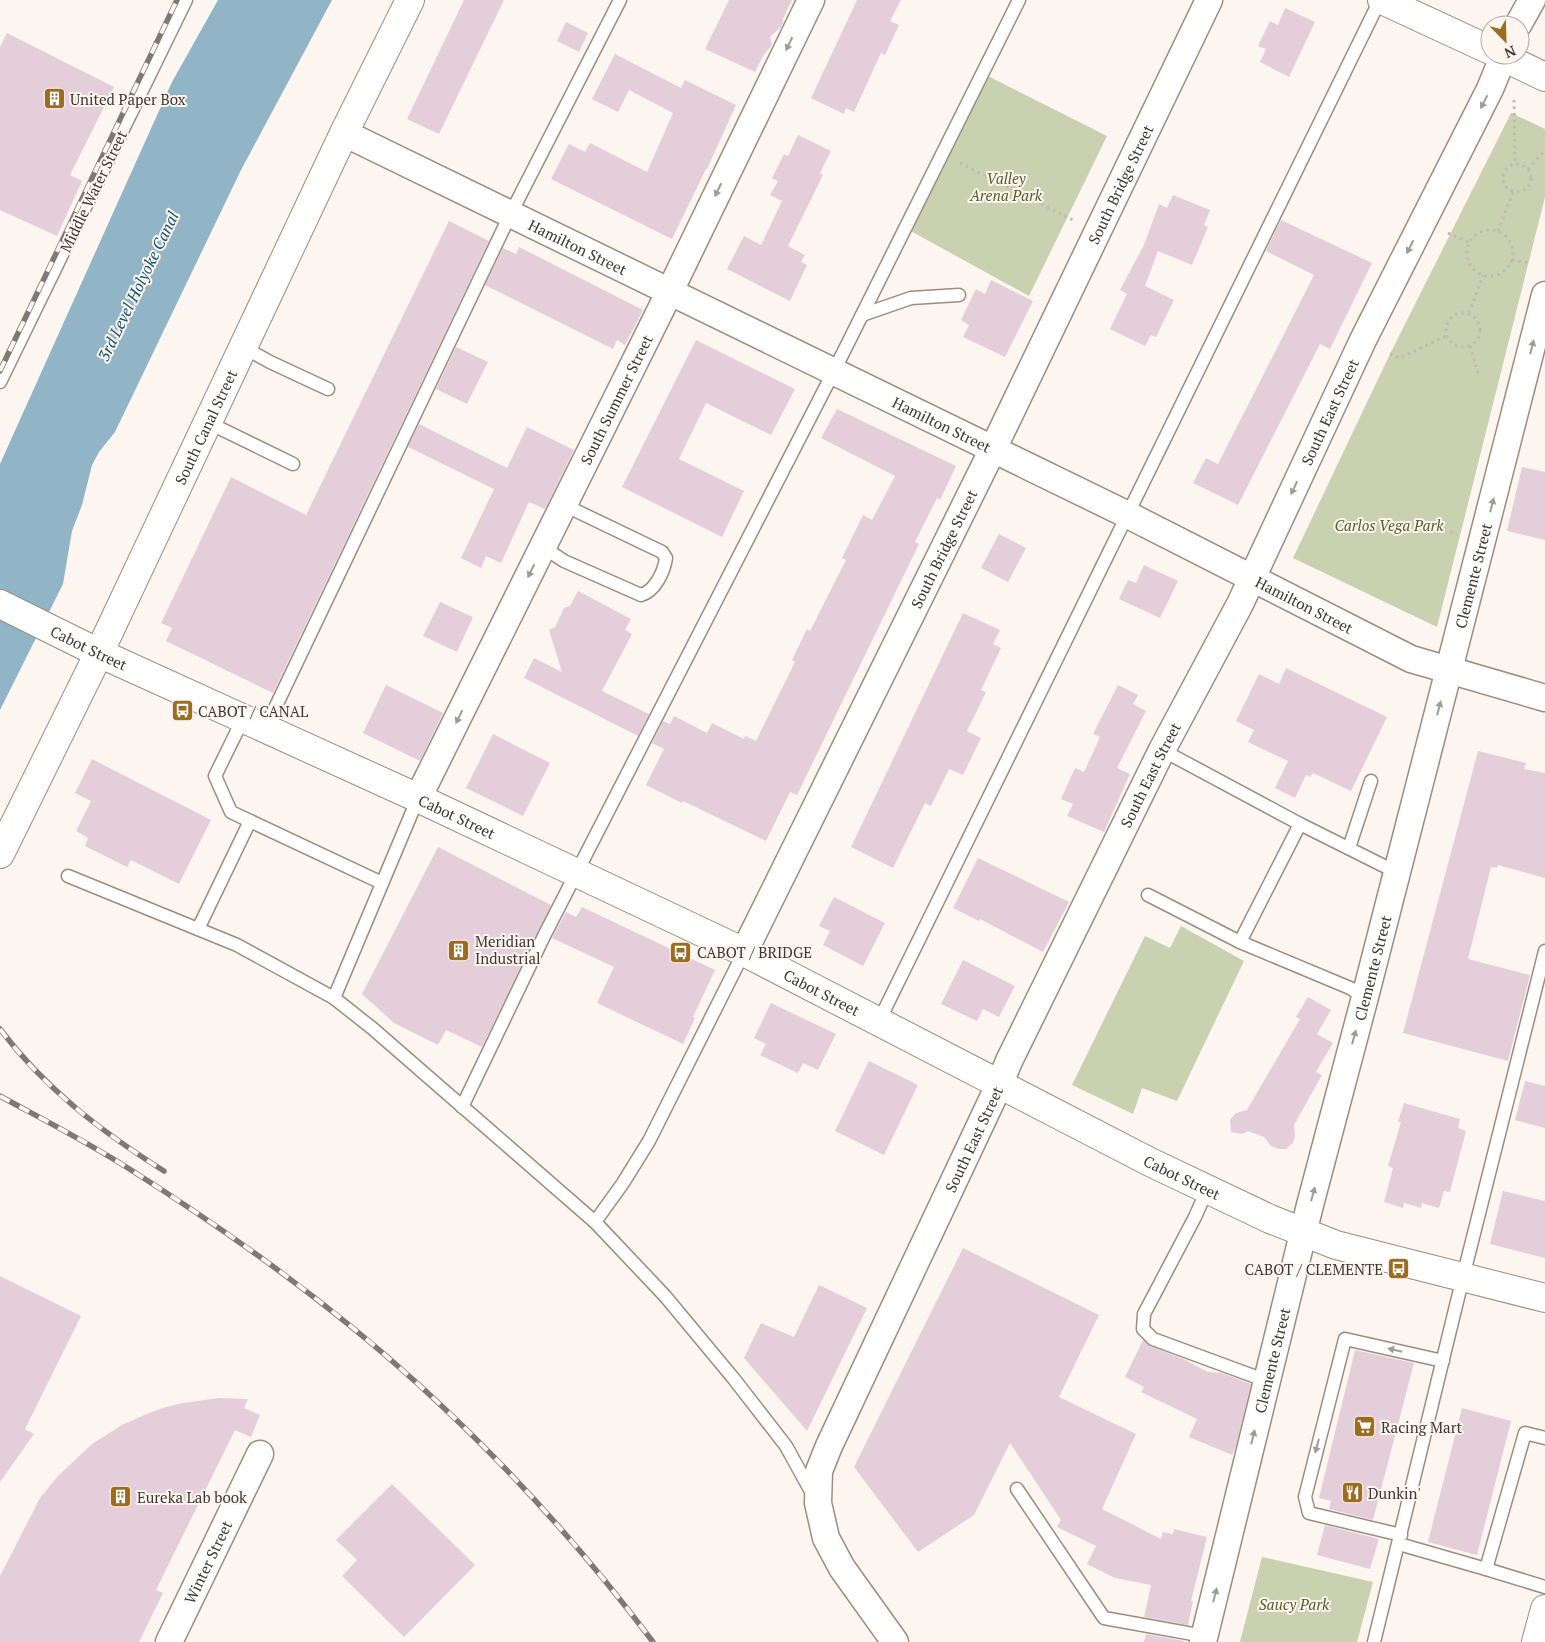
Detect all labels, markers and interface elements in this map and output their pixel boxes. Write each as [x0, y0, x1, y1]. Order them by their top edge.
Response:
north arrow [1480, 15, 1530, 65]
one-way arrow [785, 37, 793, 51]
text: N [1501, 42, 1519, 63]
building icon: United Paper Box [42, 87, 66, 111]
place label: United Paper Box [70, 89, 186, 109]
one-way arrow [1480, 94, 1488, 109]
street label: South Bridge Street [1083, 121, 1158, 247]
street label: Middle Water Street [55, 126, 131, 255]
park label: Valley Arena Park [969, 168, 1043, 205]
one-way arrow [714, 183, 722, 197]
water label: 3rd Level Holyoke Canal [92, 207, 184, 364]
street label: Hamilton Street [525, 214, 631, 279]
one-way arrow [1406, 239, 1414, 254]
street label: South Summer Street [575, 331, 657, 468]
one-way arrow [1528, 340, 1536, 355]
street label: South East Street [1296, 355, 1363, 468]
street label: South Canal Street [170, 366, 241, 488]
street label: Hamilton Street [889, 392, 995, 457]
one-way arrow [1290, 480, 1298, 495]
street label: South Bridge Street [906, 486, 982, 611]
one-way arrow [1488, 497, 1496, 512]
park label: Carlos Vega Park [1334, 515, 1444, 535]
street label: Clemente Street [1450, 520, 1496, 630]
one-way arrow [527, 564, 535, 579]
street label: Hamilton Street [1252, 572, 1357, 638]
street label: Cabot Street [47, 621, 131, 675]
bus stop icon: CABOT / CANAL [170, 699, 194, 723]
place label: CABOT / CANAL [198, 701, 308, 721]
one-way arrow [1435, 701, 1443, 716]
one-way arrow [455, 710, 463, 724]
street label: South East Street [1115, 718, 1185, 831]
street label: Cabot Street [415, 790, 499, 843]
street label: Clemente Street [1349, 913, 1396, 1023]
place label: Meridian Industrial [475, 931, 541, 968]
building icon: Meridian Industrial [447, 938, 471, 962]
bus stop icon: CABOT / BRIDGE [669, 940, 693, 964]
place label: CABOT / BRIDGE [697, 942, 812, 962]
street label: Cabot Street [780, 964, 864, 1020]
one-way arrow [1351, 1029, 1359, 1044]
street label: South East Street [940, 1082, 1007, 1196]
street label: Cabot Street [1140, 1150, 1224, 1204]
one-way arrow [1309, 1186, 1317, 1201]
bus stop icon: CABOT / CLEMENTE [1387, 1257, 1411, 1281]
place label: CABOT / CLEMENTE [1244, 1259, 1383, 1279]
street label: Clemente Street [1249, 1305, 1295, 1415]
one-way arrow [1388, 1346, 1403, 1354]
supermarket icon: Racing Mart [1353, 1415, 1377, 1439]
place label: Racing Mart [1381, 1417, 1462, 1437]
one-way arrow [1249, 1429, 1257, 1444]
one-way arrow [1312, 1439, 1320, 1454]
restaurant icon: Dunkin' [1340, 1481, 1364, 1505]
place label: Dunkin' [1368, 1483, 1421, 1503]
building icon: Eureka Lab book [109, 1485, 133, 1509]
place label: Eureka Lab book [137, 1487, 247, 1507]
street label: Winter Street [179, 1517, 237, 1607]
one-way arrow [1211, 1587, 1219, 1602]
park label: Saucy Park [1259, 1594, 1330, 1614]

